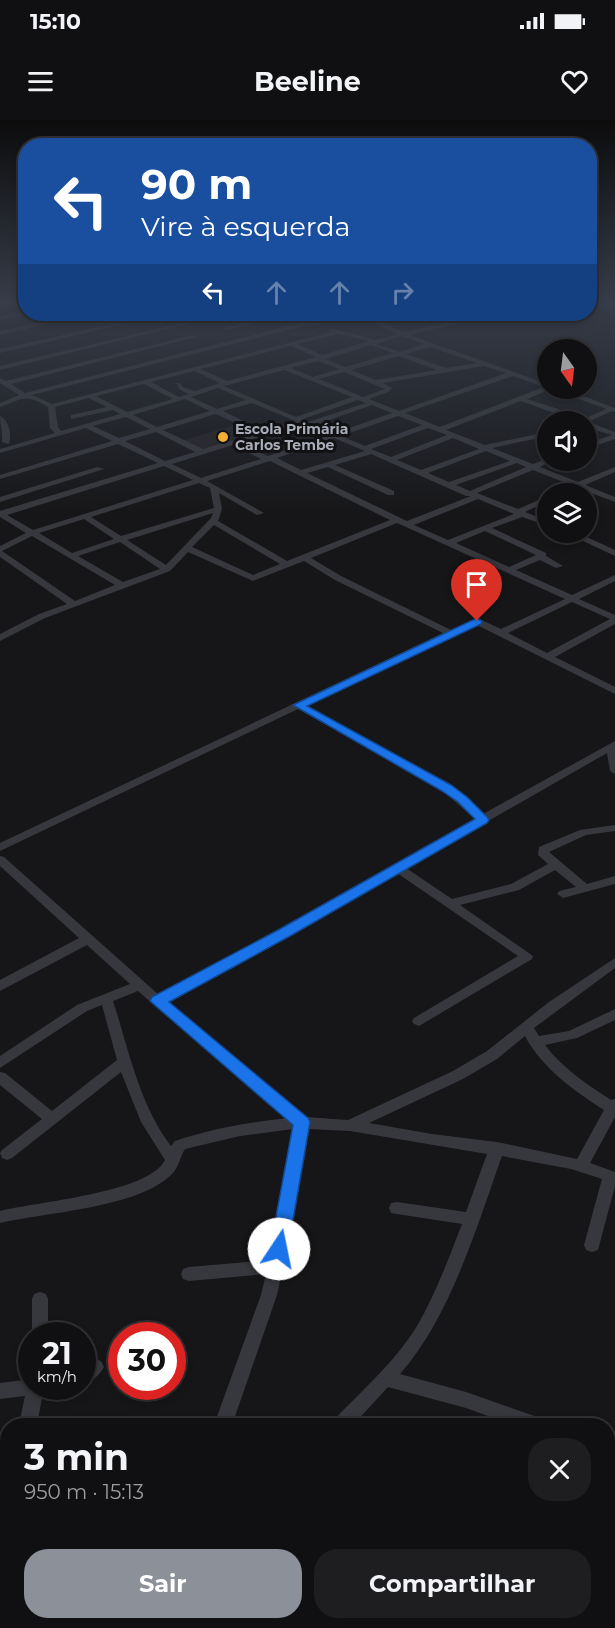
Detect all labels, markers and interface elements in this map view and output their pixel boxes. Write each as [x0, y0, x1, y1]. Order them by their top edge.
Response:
text: 15:10 [30, 8, 81, 35]
icon: menu [24, 65, 57, 98]
text: Beeline [254, 65, 361, 98]
icon: heart [558, 65, 591, 98]
text: 90 m [141, 158, 252, 210]
icon: left [42, 162, 120, 240]
text: Vire à esquerda [141, 210, 350, 243]
icon: left [197, 276, 230, 309]
icon: ahead [260, 276, 293, 309]
icon: ahead [323, 276, 356, 309]
icon: right [386, 276, 419, 309]
north arrow [537, 339, 597, 399]
map controls [537, 339, 597, 543]
button: sound [537, 411, 597, 471]
place label: Escola Primária Carlos Tembe [235, 420, 348, 454]
marker: Escola Primária Carlos Tembe [216, 430, 230, 444]
button: layers [537, 483, 597, 543]
pin [451, 559, 502, 621]
icon: arrive [460, 568, 493, 601]
position arrow [247, 1217, 311, 1281]
speed limit sign: 30 [108, 1322, 186, 1400]
text: 21 [42, 1335, 72, 1372]
text: km/h [37, 1367, 77, 1386]
text: 3 min [24, 1435, 129, 1479]
button: close [528, 1438, 591, 1501]
text: 950 m · 15:13 [24, 1480, 144, 1504]
button: Sair [24, 1549, 302, 1618]
button: Compartilhar [314, 1549, 591, 1618]

